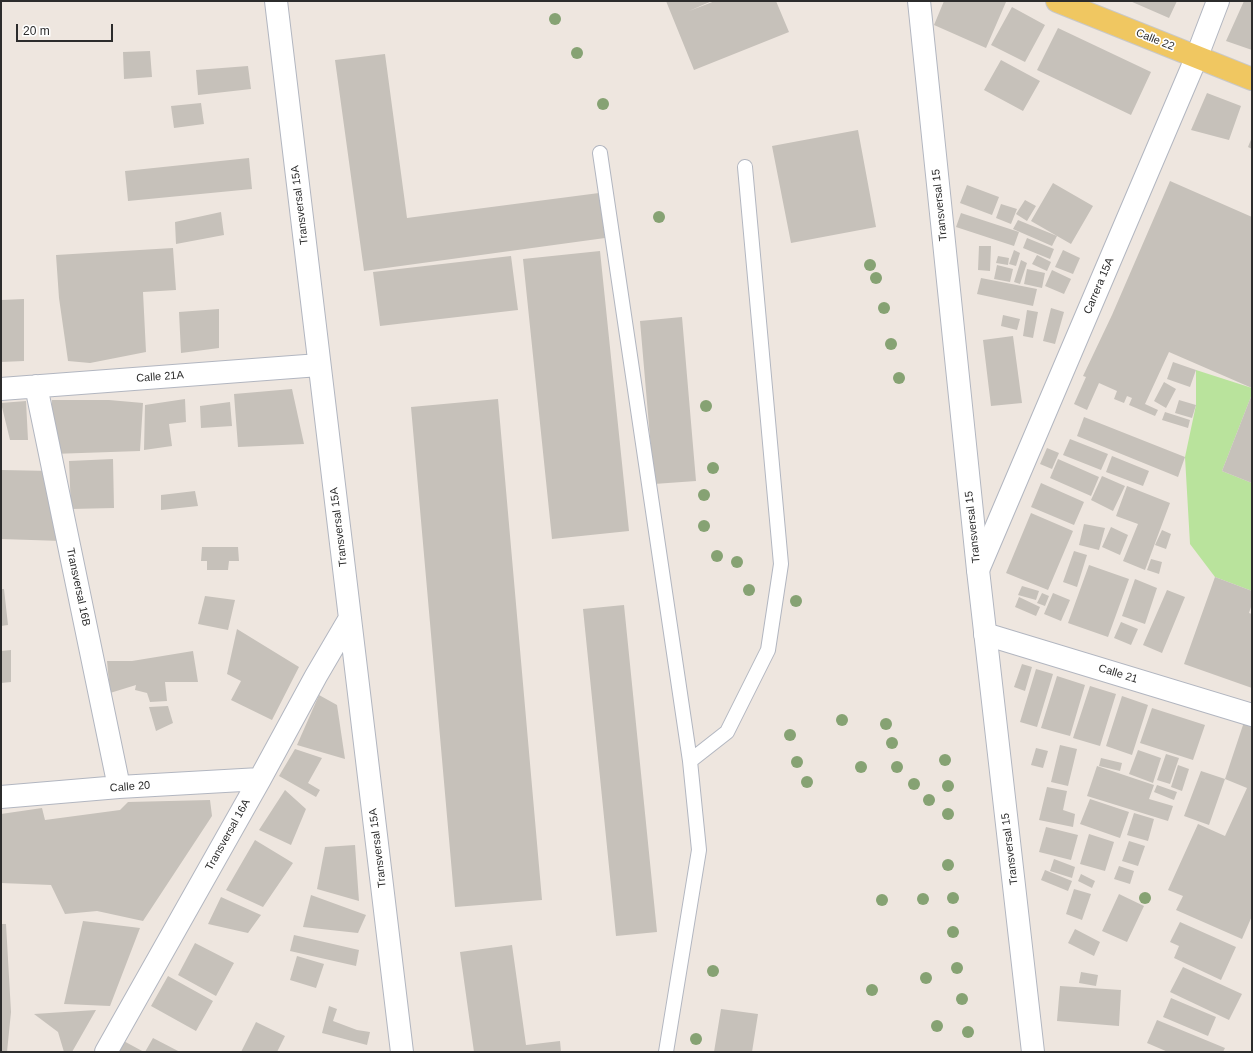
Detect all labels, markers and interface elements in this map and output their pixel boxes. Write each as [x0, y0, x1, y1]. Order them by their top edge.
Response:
scale bar [18, 16, 115, 42]
text: 20 m [23, 24, 50, 38]
street label: Calle 22 [1134, 26, 1176, 54]
street label: Transversal 15A [289, 165, 311, 245]
street label: Transversal 15 [930, 168, 950, 242]
street label: Carrera 15A [1081, 256, 1117, 316]
street label: Calle 21A [136, 369, 184, 385]
street label: Transversal 15A [328, 487, 350, 567]
street label: Transversal 15 [963, 490, 983, 564]
street label: Transversal 16B [63, 547, 93, 627]
street label: Calle 21 [1097, 662, 1139, 686]
street label: Calle 20 [109, 779, 151, 795]
street label: Transversal 16A [203, 797, 253, 873]
street label: Transversal 15A [367, 808, 389, 888]
street label: Transversal 15 [999, 812, 1021, 886]

